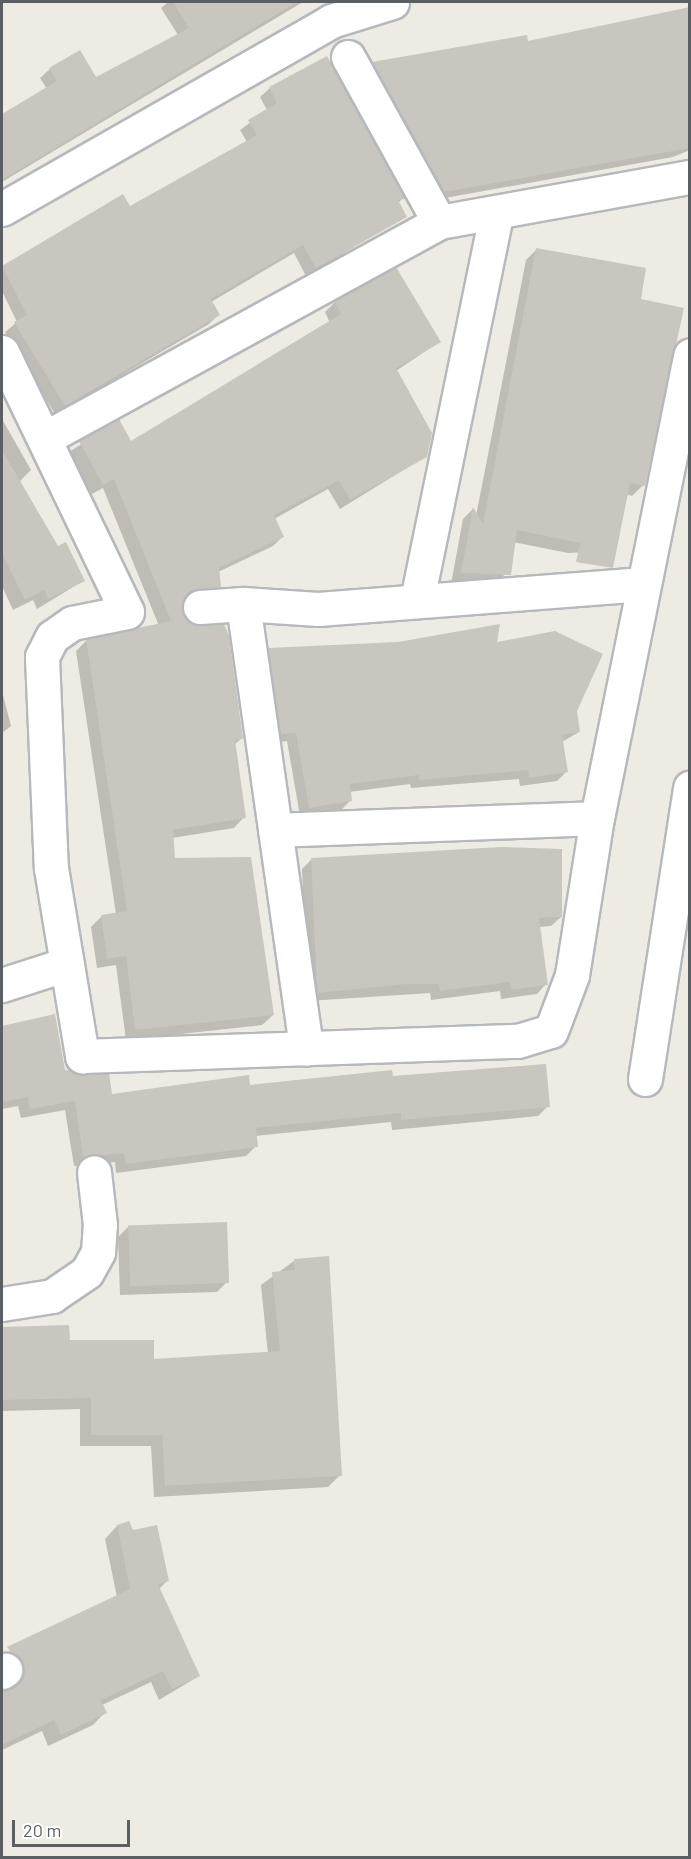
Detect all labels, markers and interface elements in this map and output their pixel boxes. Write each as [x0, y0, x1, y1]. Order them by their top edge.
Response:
scale bar [15, 1808, 134, 1846]
text: 20 m [23, 1819, 61, 1841]

